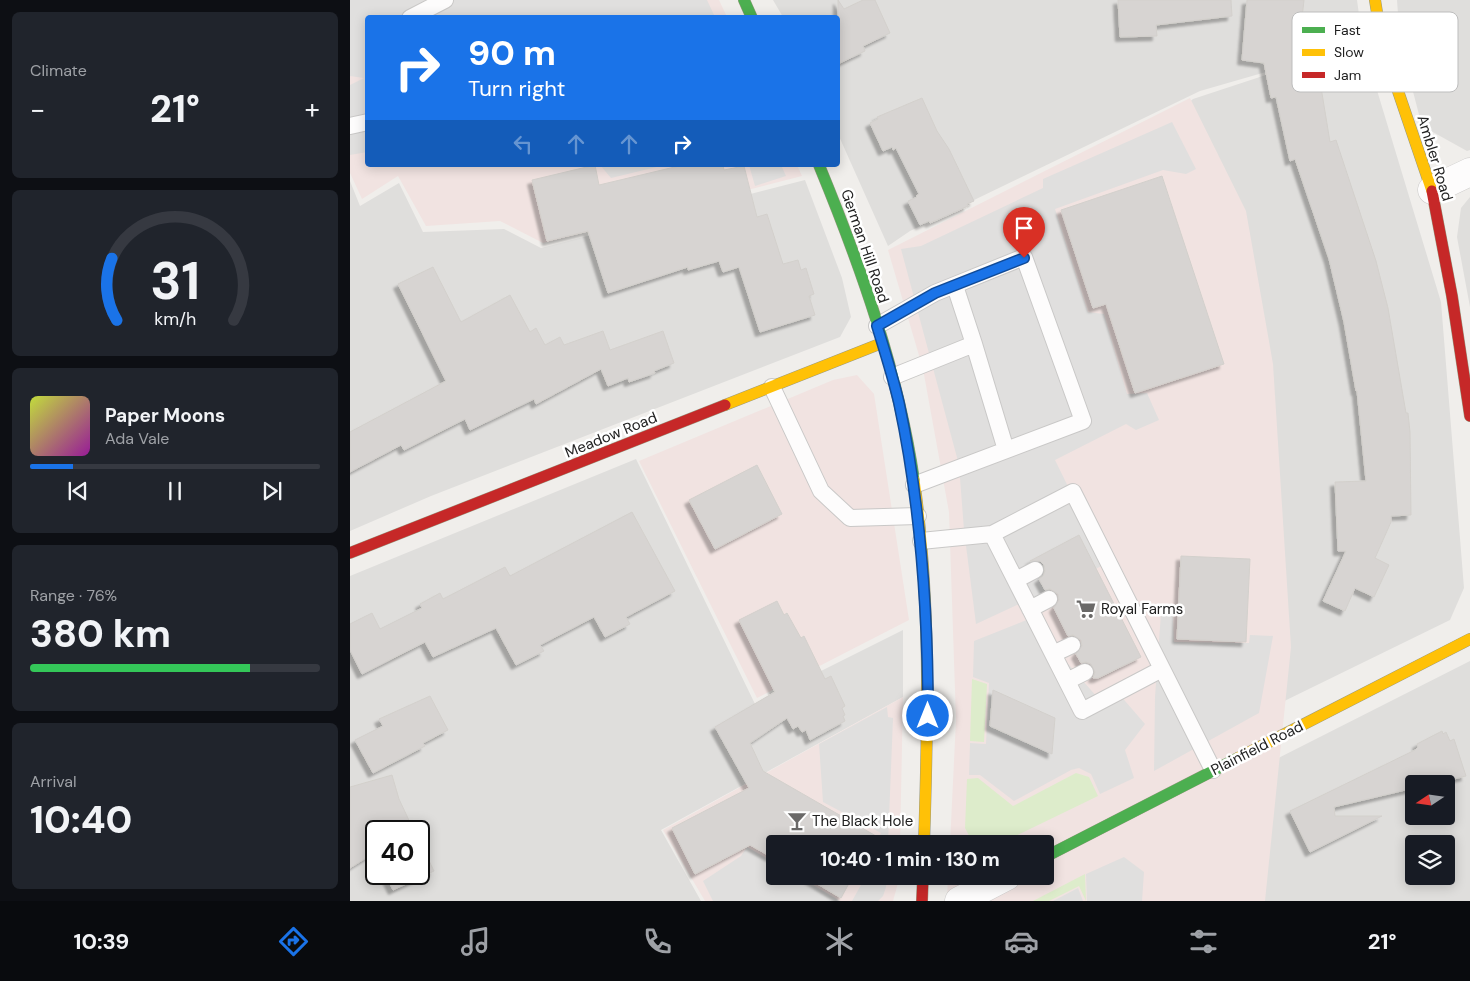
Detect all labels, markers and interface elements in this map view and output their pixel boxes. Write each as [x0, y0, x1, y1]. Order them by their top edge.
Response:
legend [1292, 12, 1458, 92]
text: Fast [1334, 21, 1361, 39]
text: 90 m [468, 30, 556, 76]
icon: right [385, 35, 450, 100]
text: Slow [1334, 43, 1364, 61]
text: Climate [30, 60, 87, 81]
text: Jam [1334, 66, 1361, 84]
text: Turn right [468, 74, 565, 103]
text: 21° [150, 84, 200, 134]
text: − [30, 91, 45, 128]
text: + [305, 91, 320, 128]
street label: Ambler Road [1412, 112, 1458, 204]
icon: left [509, 130, 537, 158]
icon: ahead [562, 130, 590, 158]
icon: ahead [615, 130, 643, 158]
icon: right [668, 130, 696, 158]
street label: German Hill Road [836, 186, 894, 306]
pin [1003, 207, 1045, 258]
icon: arrive [1010, 214, 1038, 242]
text: 31 [150, 247, 200, 315]
text: km/h [154, 307, 196, 331]
text: Paper Moons [105, 403, 225, 428]
street label: Meadow Road [562, 407, 660, 463]
text: Ada Vale [105, 428, 169, 449]
icon: previous [64, 477, 92, 505]
icon: pause [161, 477, 189, 505]
icon: next [258, 477, 286, 505]
text: Range · 76% [30, 585, 117, 606]
supermarket icon: Royal Farms [1075, 598, 1097, 620]
place label: Royal Farms [1101, 599, 1183, 619]
text: 380 km [30, 609, 171, 659]
position arrow [901, 689, 953, 741]
street label: Plainfield Road [1207, 716, 1307, 780]
text: Arrival [30, 771, 77, 792]
north arrow [1405, 775, 1455, 825]
map controls [1405, 775, 1455, 885]
text: 10:40 [30, 795, 132, 845]
bar icon: The Black Hole [786, 810, 808, 832]
place label: The Black Hole [812, 811, 913, 831]
speed limit sign: 40 [365, 820, 430, 885]
button: layers [1405, 835, 1455, 885]
text: 10:40 · 1 min · 130 m [820, 847, 1000, 872]
icon: directions [276, 924, 311, 959]
icon: music [458, 924, 493, 959]
icon: phone [640, 924, 675, 959]
icon: climate [822, 924, 857, 959]
icon: car [1004, 924, 1039, 959]
icon: filters [1186, 924, 1221, 959]
text: 10:39 [73, 927, 129, 956]
text: 21° [1368, 927, 1396, 956]

